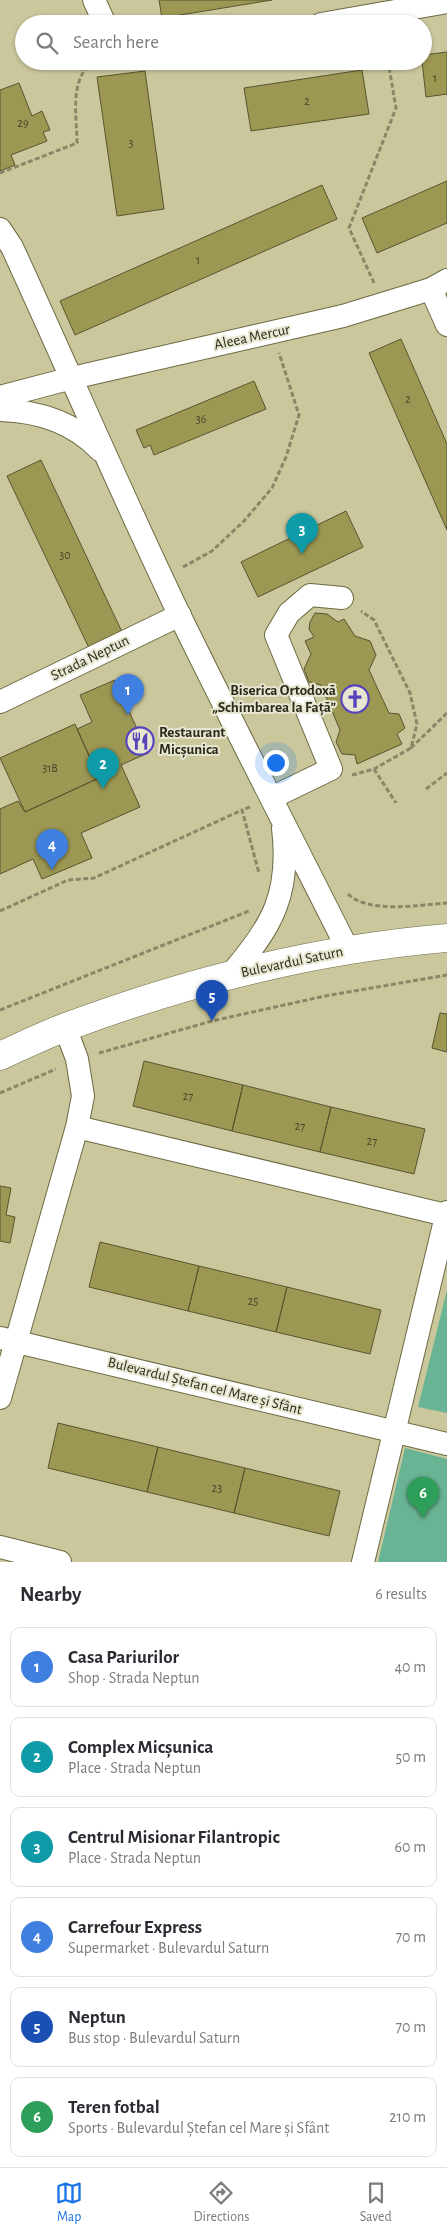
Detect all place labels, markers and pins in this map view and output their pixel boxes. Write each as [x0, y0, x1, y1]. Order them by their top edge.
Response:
pin: 3 [286, 513, 318, 554]
pin: 1 [112, 674, 144, 715]
place label: Biserica Ortodoxă „Schimbarea la Față” [212, 683, 336, 716]
church icon: Biserica Ortodoxă „Schimbarea la Față” [340, 684, 370, 714]
place label: Restaurant Micșunica [159, 725, 225, 758]
restaurant icon: Restaurant Micșunica [125, 726, 155, 756]
pin: 2 [87, 748, 119, 789]
pin: 4 [36, 829, 68, 870]
pin: 5 [196, 980, 228, 1021]
pin: 6 [407, 1477, 439, 1518]

